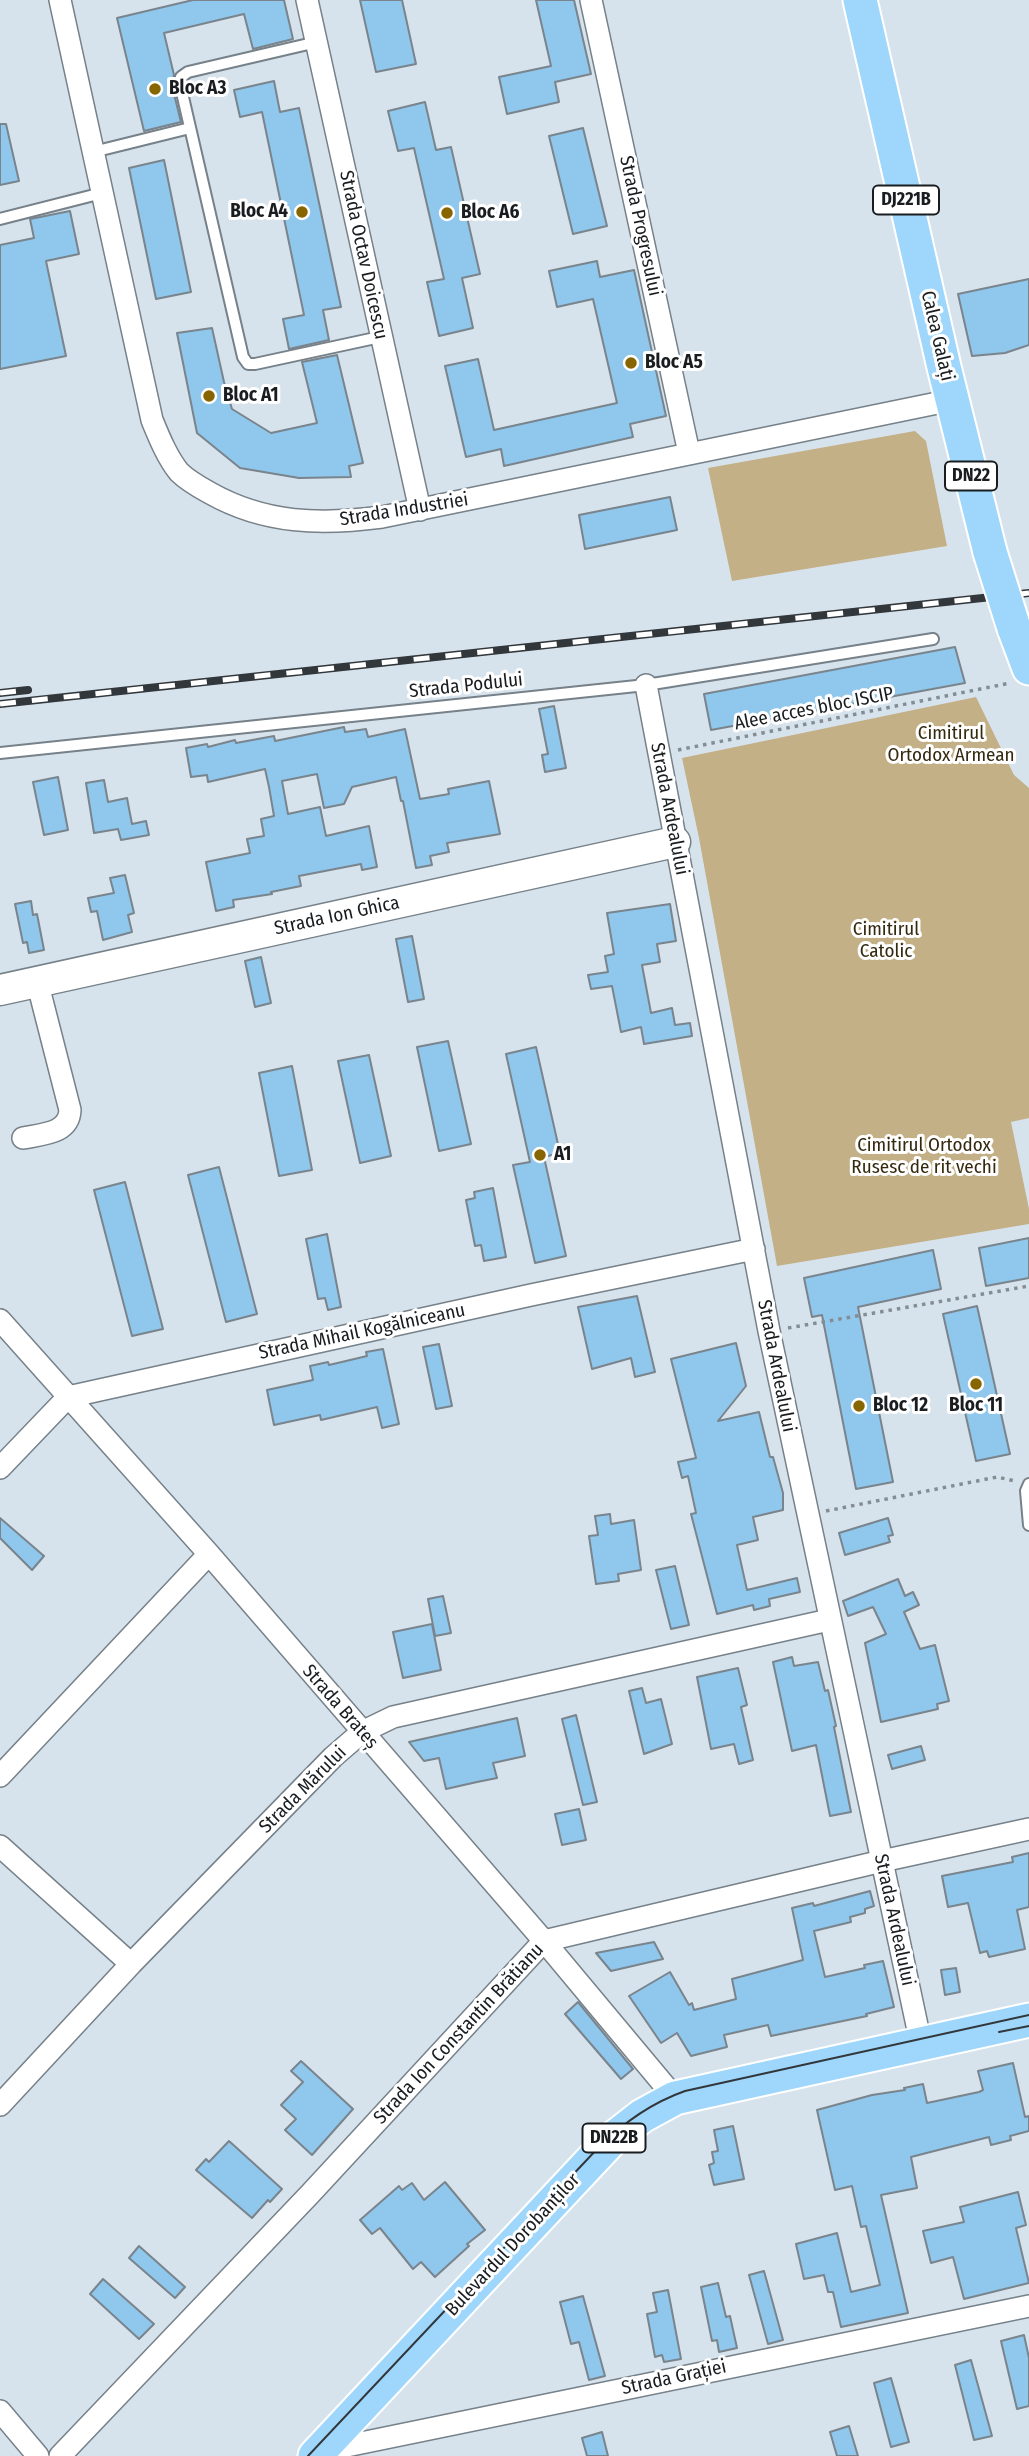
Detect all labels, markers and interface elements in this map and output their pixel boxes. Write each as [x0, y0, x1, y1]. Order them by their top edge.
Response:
place label: Bloc A3 [169, 78, 226, 100]
marker: Bloc A3 [147, 81, 163, 97]
street label: Strada Progresului [614, 154, 666, 298]
street label: Strada Octav Doicescu [334, 168, 392, 342]
road number: DJ221B [873, 186, 939, 215]
place label: Bloc A4 [230, 201, 288, 223]
place label: Bloc A6 [461, 202, 519, 224]
marker: Bloc A4 [294, 204, 310, 220]
marker: Bloc A6 [439, 205, 455, 221]
street label: Calea Galați [916, 289, 958, 383]
place label: Bloc A5 [645, 352, 703, 374]
marker: Bloc A5 [623, 355, 639, 371]
place label: Bloc A1 [223, 385, 278, 407]
marker: Bloc A1 [201, 388, 217, 404]
road number: DN22 [945, 462, 997, 490]
street label: Strada Industriei [338, 489, 470, 531]
street label: Strada Podului [408, 669, 524, 703]
street label: Alee acces bloc ISCIP [733, 682, 895, 736]
park label: Cimitirul Ortodox Armean [887, 723, 1015, 767]
street label: Strada Ardealului [645, 741, 693, 877]
street label: Strada Ion Ghica [272, 892, 402, 940]
park label: Cimitirul Catolic [853, 919, 919, 963]
park label: Cimitirul Ortodox Rusesc de rit vechi [851, 1135, 997, 1179]
place label: A1 [554, 1144, 571, 1166]
marker: A1 [532, 1147, 548, 1163]
street label: Strada Ardealului [752, 1298, 800, 1434]
street label: Strada Mihail Kogălniceanu [257, 1299, 467, 1365]
marker: Bloc 11 [968, 1376, 984, 1392]
place label: Bloc 12 [873, 1395, 928, 1417]
place label: Bloc 11 [949, 1395, 1003, 1417]
marker: Bloc 12 [851, 1398, 867, 1414]
street label: Strada Brateș [297, 1660, 383, 1754]
street label: Strada Mărului [255, 1742, 351, 1838]
street label: Strada Ardealului [869, 1852, 919, 1988]
street label: Strada Ion Constantin Brătianu [369, 1939, 549, 2129]
road number: DN22B [582, 2124, 646, 2152]
street label: Bulevardul Dorobanților [441, 2169, 585, 2321]
street label: Strada Grației [620, 2356, 728, 2400]

